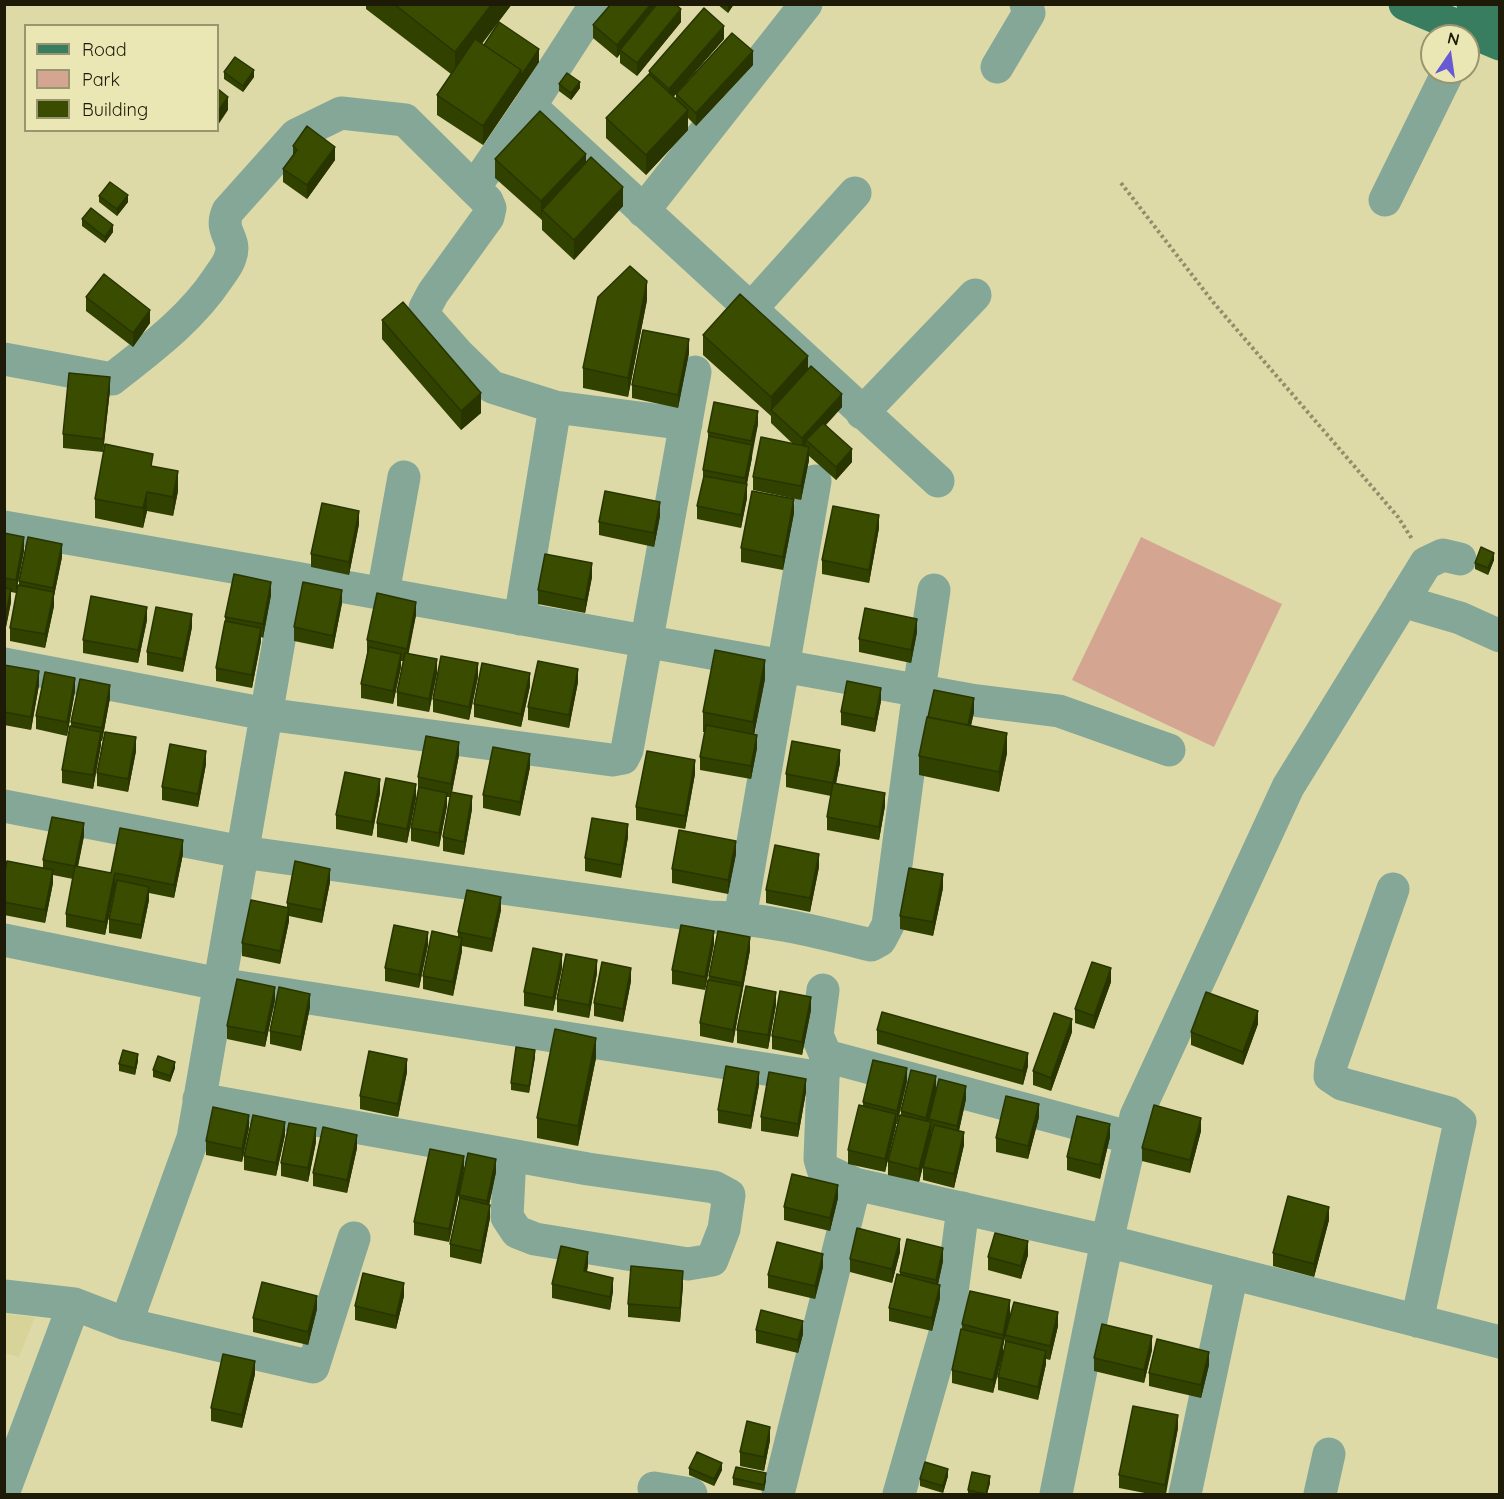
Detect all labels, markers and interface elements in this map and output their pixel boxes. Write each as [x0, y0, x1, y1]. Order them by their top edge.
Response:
legend [24, 24, 219, 132]
north arrow [1420, 24, 1480, 84]
text: N [1446, 27, 1462, 49]
text: Road [82, 38, 127, 61]
text: Park [82, 68, 120, 91]
text: Building [82, 98, 148, 121]

